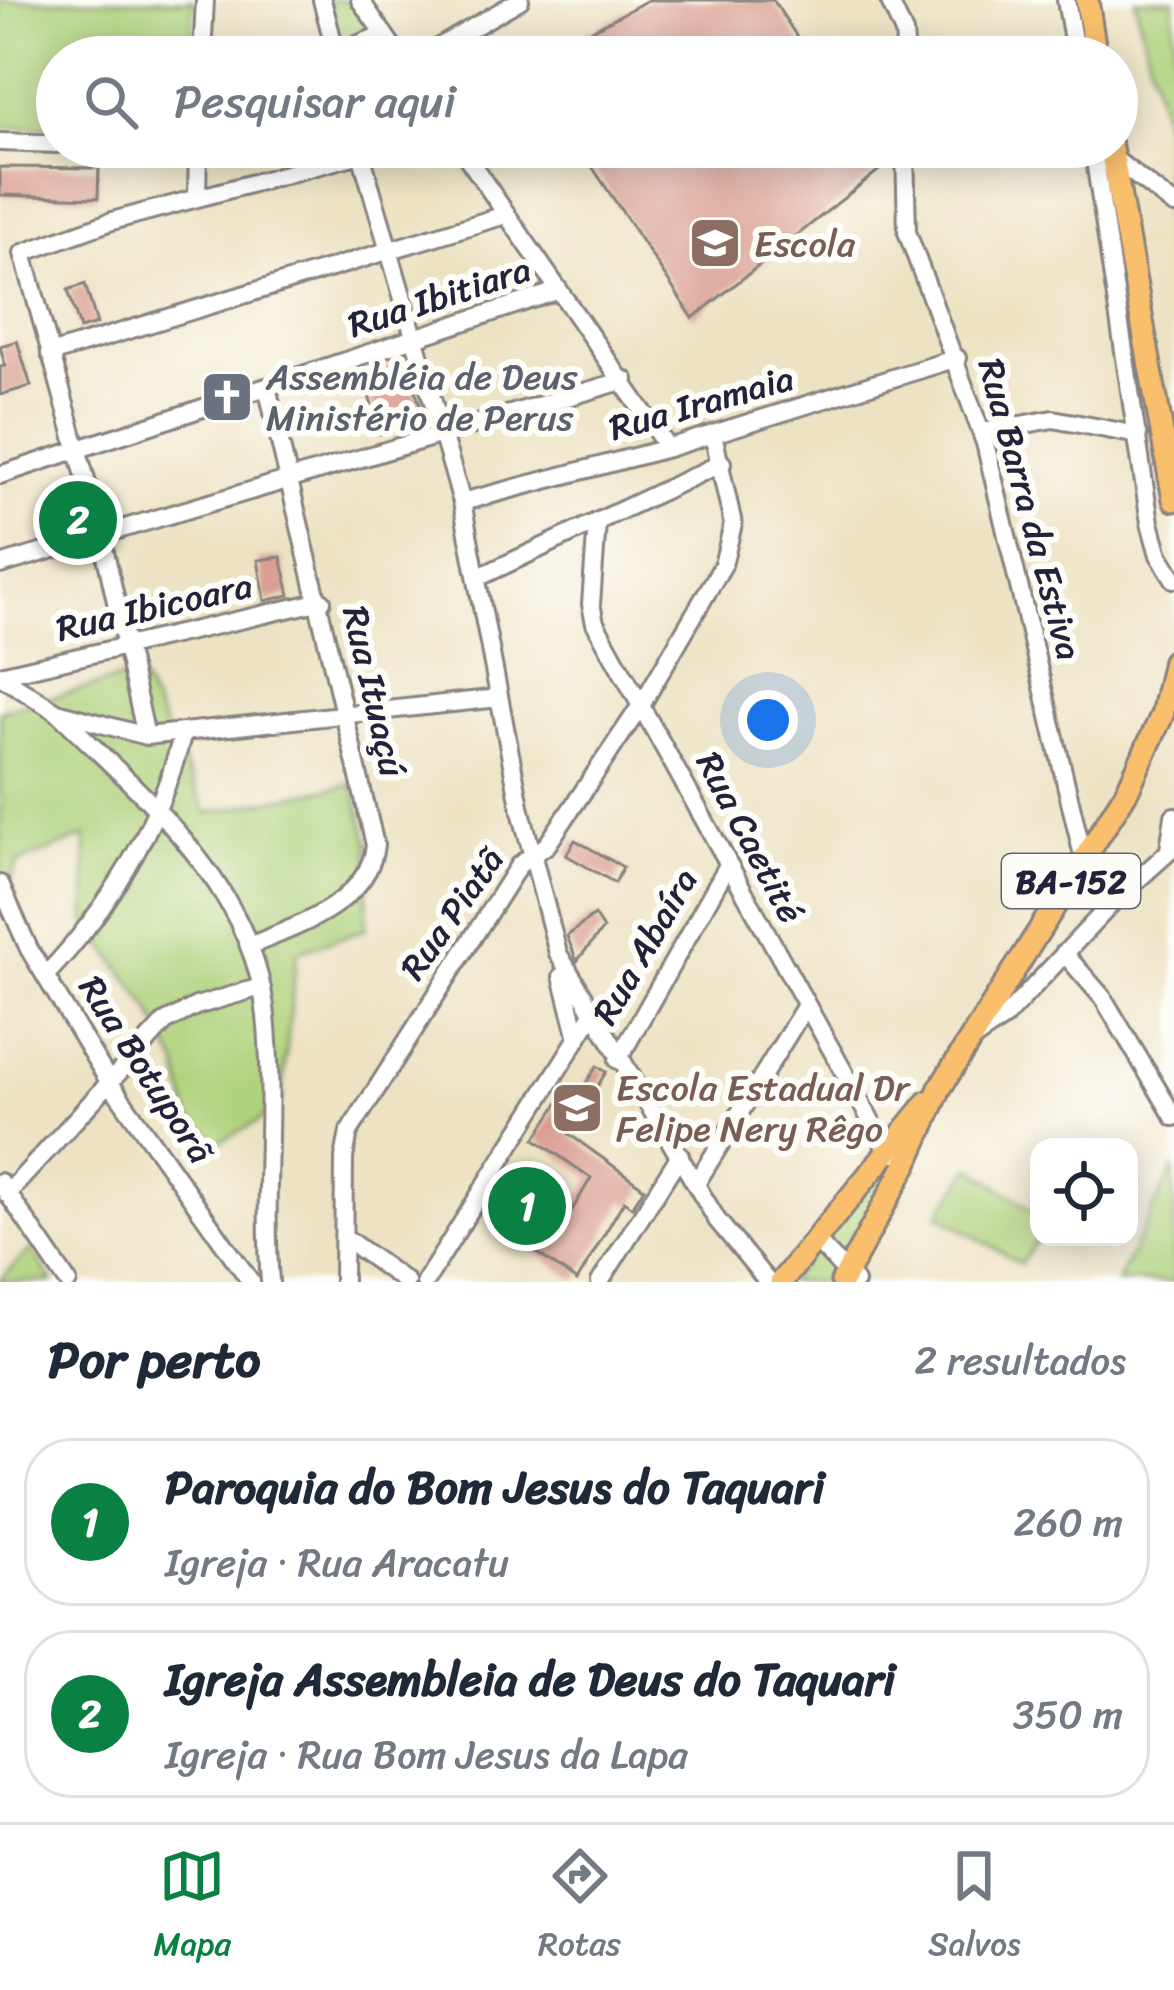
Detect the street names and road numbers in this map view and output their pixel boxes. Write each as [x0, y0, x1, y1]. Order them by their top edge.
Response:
street label: Rua Ibitiara [339, 237, 539, 357]
street label: Rua Iramaia [601, 346, 801, 460]
street label: Rua Barra da Estiva [959, 351, 1101, 667]
street label: Rua Ibicoara [50, 553, 259, 661]
street label: Rua Ituaçú [323, 600, 425, 783]
street label: Rua Caetité [678, 740, 822, 935]
street label: Rua Piatã [382, 832, 522, 994]
road number: BA-152 [1002, 854, 1140, 908]
street label: Rua Abaíra [574, 856, 716, 1037]
street label: Rua Botuporã [61, 962, 232, 1178]

